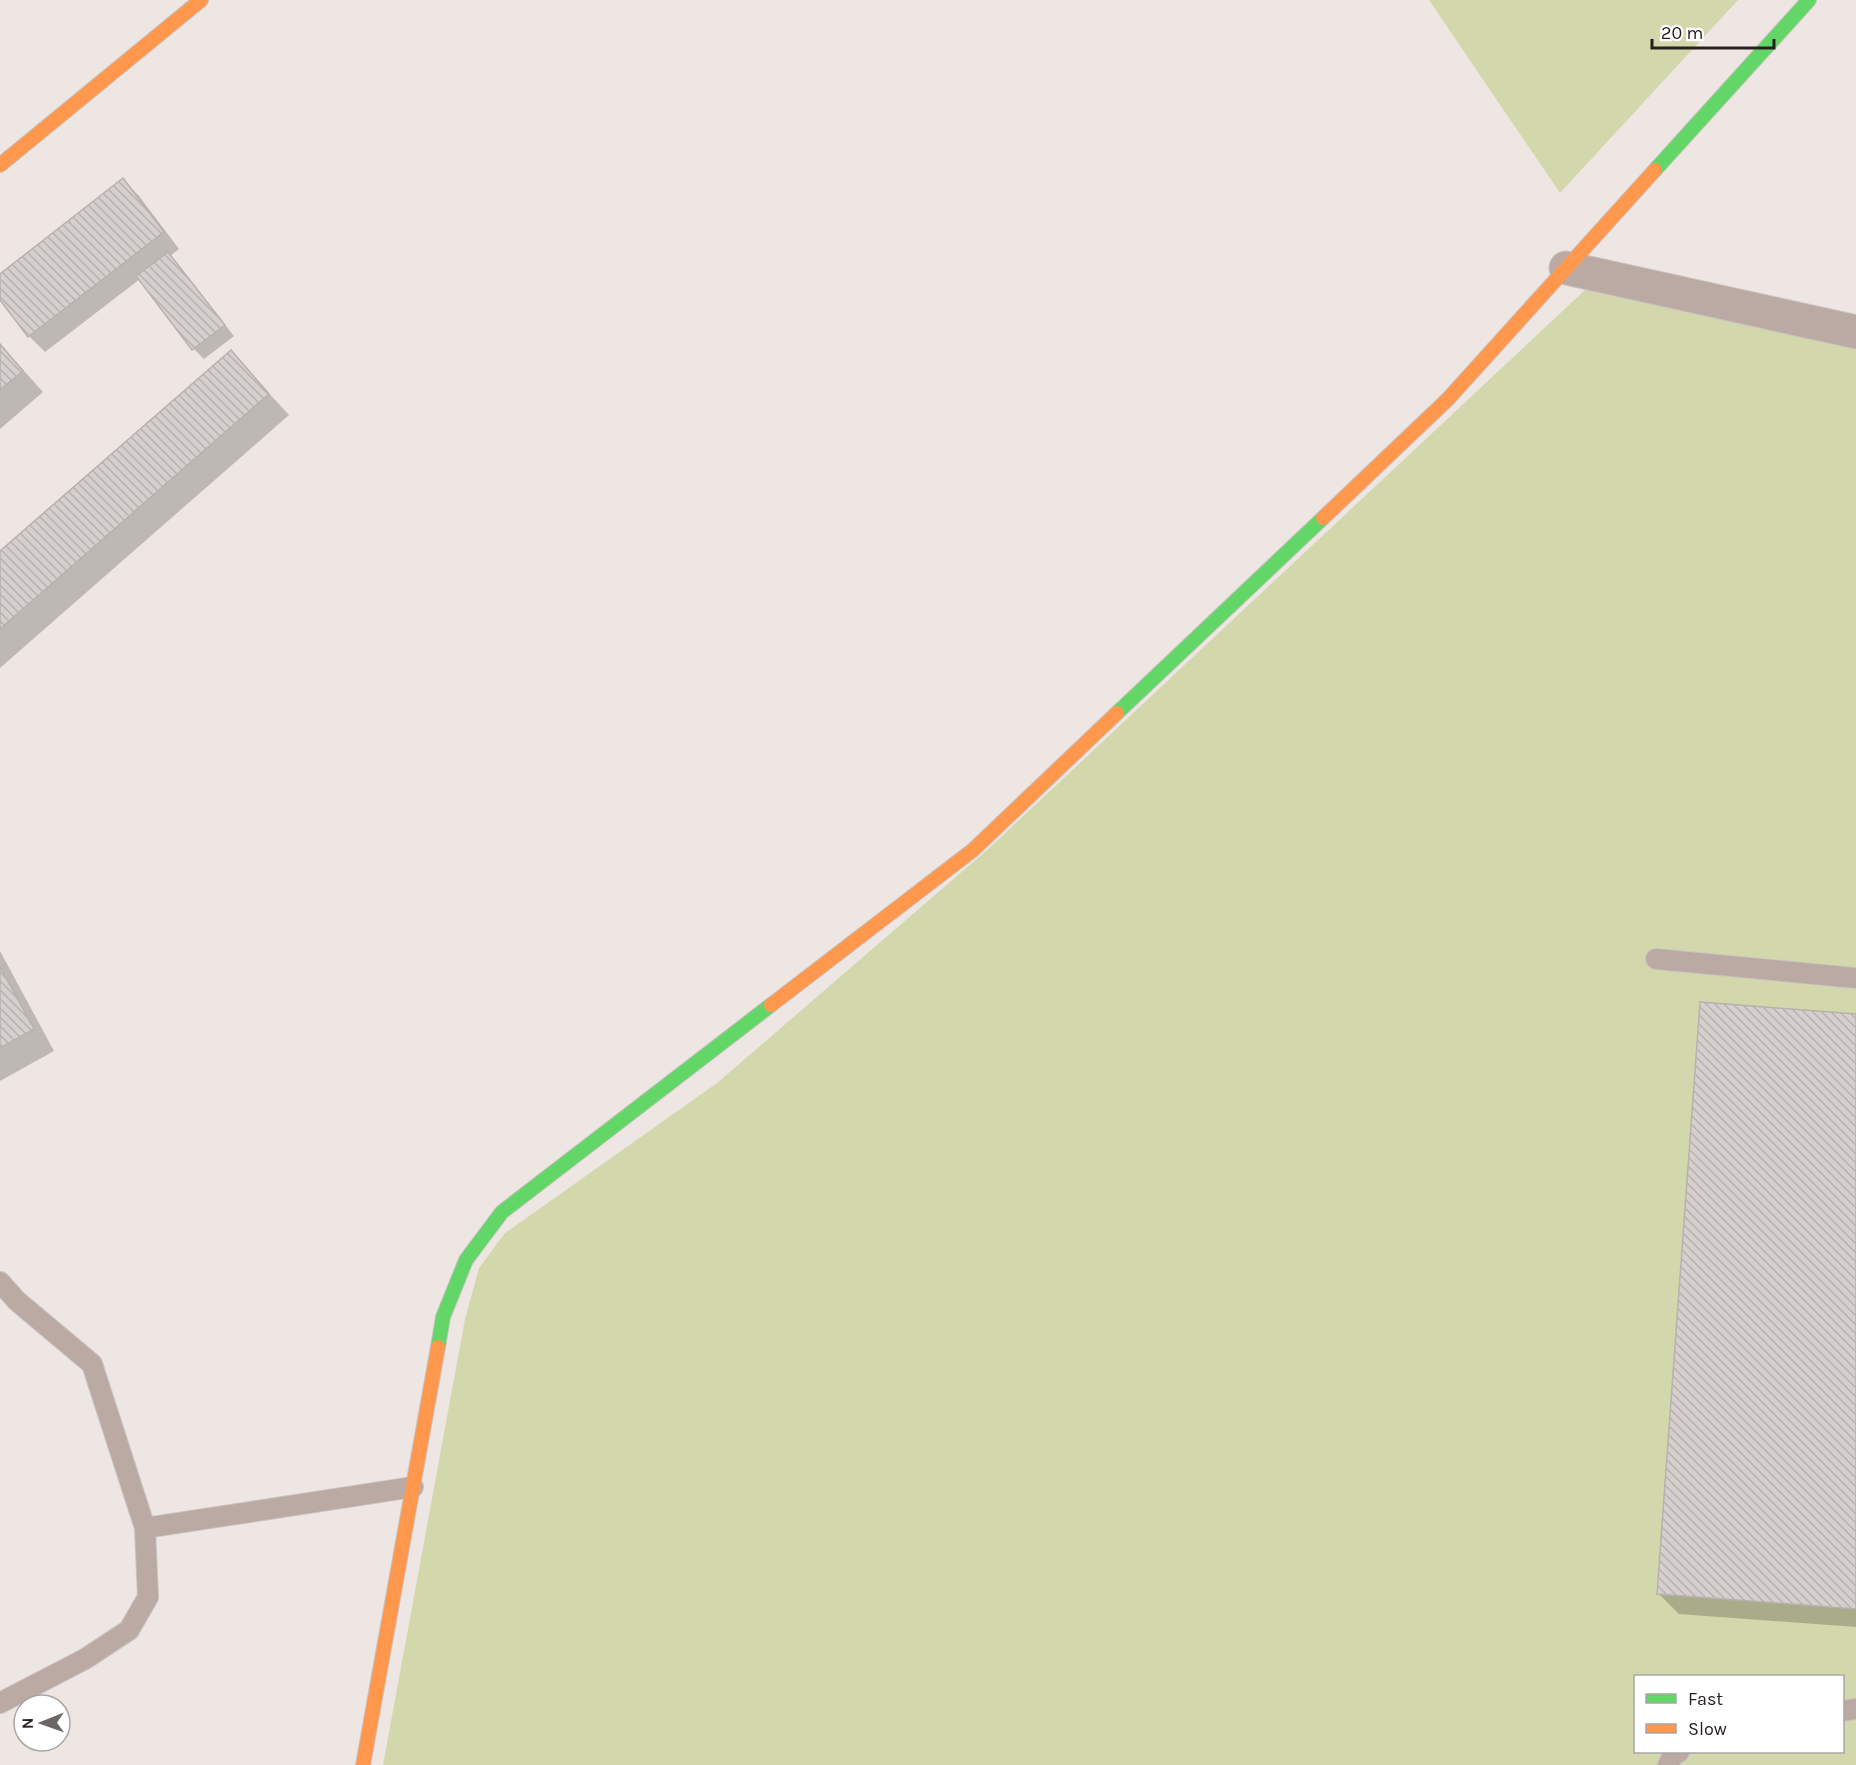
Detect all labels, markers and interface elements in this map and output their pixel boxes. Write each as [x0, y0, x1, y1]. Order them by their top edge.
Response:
scale bar [1652, 12, 1774, 50]
text: 20 m [1661, 22, 1703, 44]
legend [1634, 1675, 1844, 1753]
text: Fast [1688, 1688, 1723, 1710]
north arrow [12, 1693, 72, 1753]
text: N [18, 1717, 37, 1729]
text: Slow [1688, 1718, 1727, 1740]

